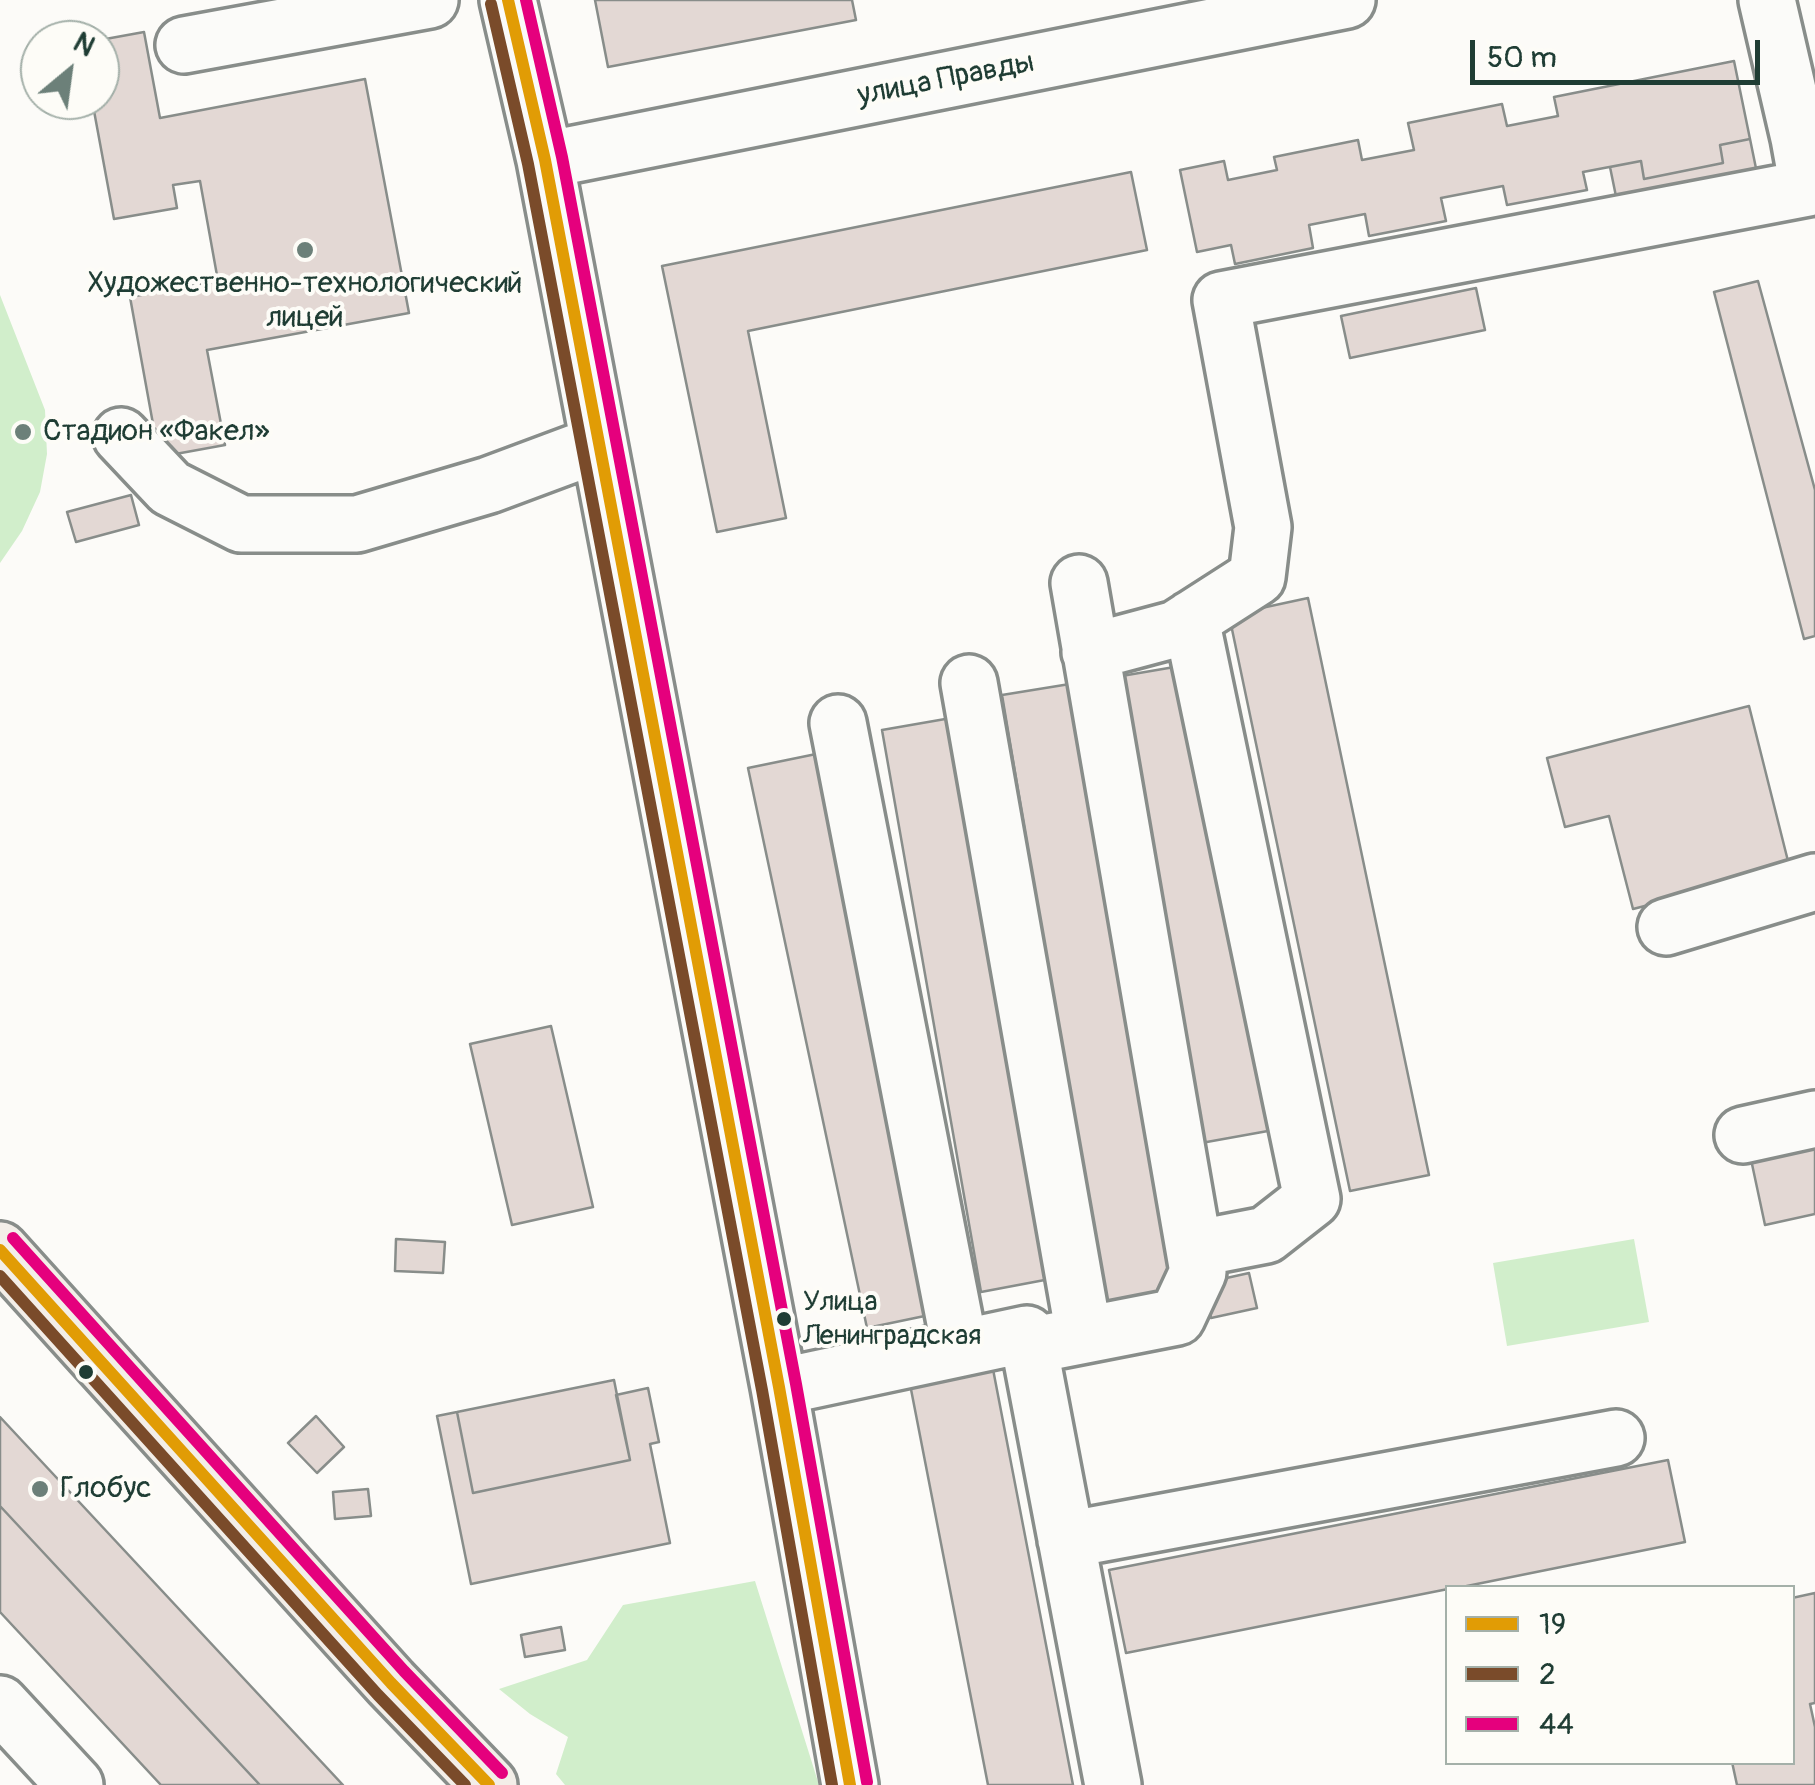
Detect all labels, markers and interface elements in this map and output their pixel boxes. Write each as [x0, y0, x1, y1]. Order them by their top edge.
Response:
north arrow [20, 20, 120, 120]
scale bar [1475, 20, 1765, 82]
text: N [67, 25, 101, 65]
text: 50 m [1487, 39, 1557, 76]
street label: улица Правды [855, 45, 1037, 115]
marker: Художественно-технологический лицей [294, 239, 316, 261]
place label: Художественно-технологический лицей [88, 266, 522, 336]
place label: Стадион «Факел» [43, 414, 270, 450]
marker: Стадион «Факел» [12, 421, 34, 443]
place label: Улица Ленинградская [803, 1286, 981, 1352]
marker: Улица Ленинградская [774, 1309, 794, 1329]
unlabelled marker [76, 1362, 96, 1382]
place label: Глобус [60, 1471, 152, 1507]
marker: Глобус [29, 1478, 51, 1500]
legend [1445, 1585, 1795, 1765]
text: 19 [1539, 1606, 1566, 1643]
text: 2 [1539, 1656, 1556, 1693]
text: 44 [1539, 1706, 1574, 1743]

